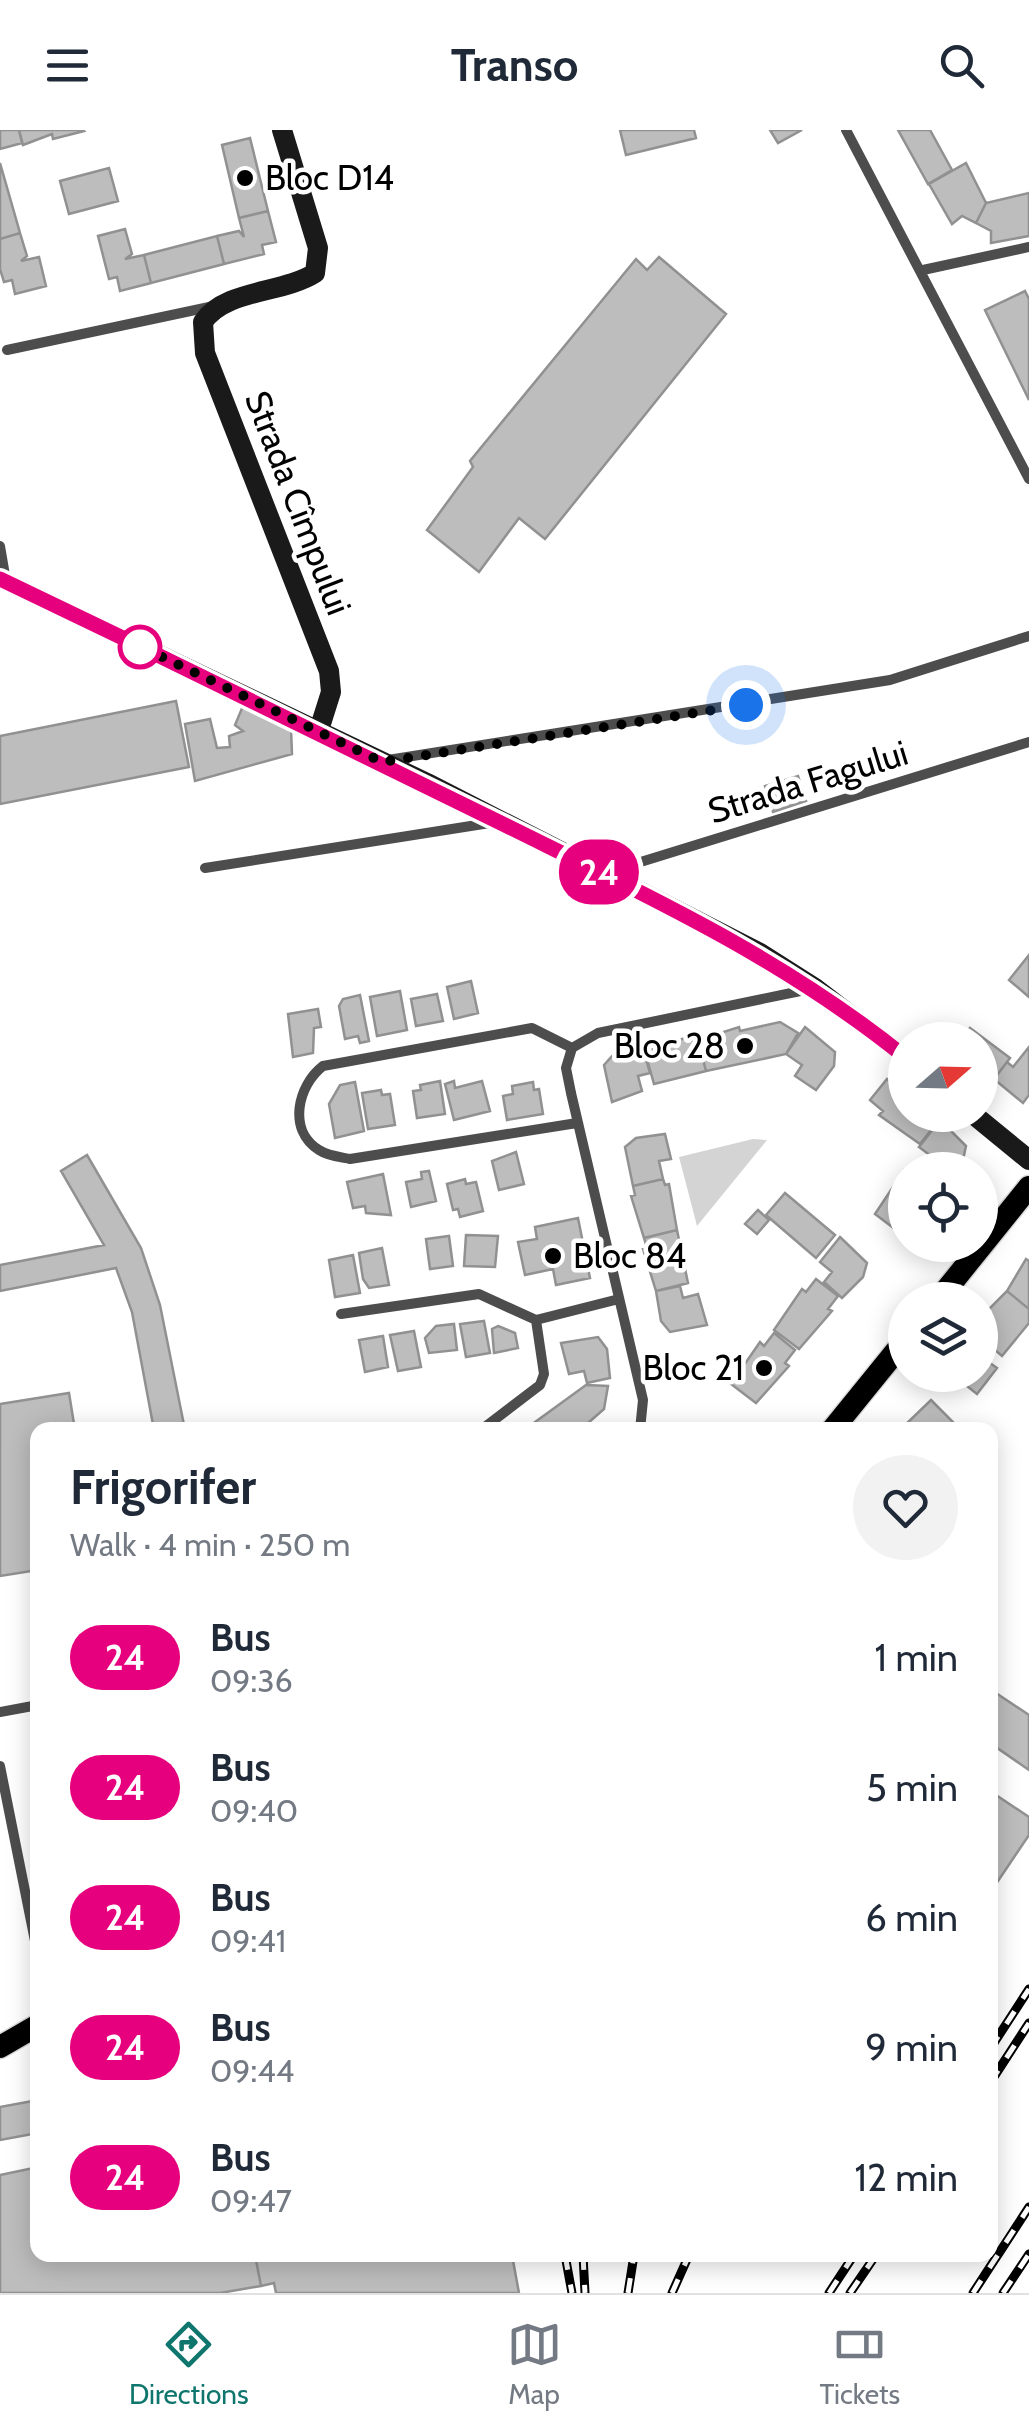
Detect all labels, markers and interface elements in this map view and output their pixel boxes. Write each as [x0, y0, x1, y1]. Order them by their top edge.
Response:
icon: menu [40, 38, 95, 93]
text: Transo [451, 38, 578, 92]
icon: search [934, 38, 989, 93]
place label: Bloc D14 [265, 156, 394, 199]
marker: Bloc D14 [234, 167, 256, 189]
street label: Strada Cîmpului [236, 385, 361, 621]
unlabelled marker [119, 626, 161, 668]
your location [721, 680, 771, 730]
street label: Strada Fagului [703, 731, 913, 832]
line badge: 24 [554, 840, 644, 904]
text: 24 [579, 851, 619, 894]
north arrow [888, 1022, 998, 1132]
map controls [888, 1022, 998, 1392]
place label: Bloc 28 [614, 1024, 725, 1067]
marker: Bloc 28 [734, 1035, 756, 1057]
button: locate [888, 1152, 998, 1262]
place label: Bloc 84 [573, 1234, 686, 1277]
marker: Bloc 84 [542, 1245, 564, 1267]
button: layers [888, 1282, 998, 1392]
place label: Bloc 21 [642, 1346, 744, 1389]
marker: Bloc 21 [753, 1357, 775, 1379]
button: heart [853, 1455, 958, 1560]
text: Frigorifer [70, 1458, 256, 1516]
text: Walk · 4 min · 250 m [70, 1525, 350, 1564]
text: Bus [210, 1614, 271, 1661]
text: 1 min [874, 1634, 958, 1681]
text: 24 [105, 1636, 145, 1679]
text: 09:36 [210, 1661, 293, 1700]
text: Bus [210, 1744, 271, 1791]
text: 5 min [866, 1764, 958, 1811]
text: 24 [105, 1766, 145, 1809]
text: 09:40 [210, 1791, 298, 1830]
text: Bus [210, 1874, 271, 1921]
text: 6 min [865, 1894, 958, 1941]
text: 24 [105, 1896, 145, 1939]
text: 09:41 [210, 1921, 286, 1960]
text: Bus [210, 2004, 271, 2051]
text: 9 min [865, 2024, 958, 2071]
text: 24 [105, 2026, 145, 2069]
text: 09:44 [210, 2051, 294, 2090]
text: Bus [210, 2134, 271, 2181]
text: 12 min [855, 2154, 958, 2201]
text: 24 [105, 2156, 145, 2199]
text: 09:47 [210, 2181, 292, 2220]
tab: Directions [129, 2317, 249, 2411]
tab: Map [507, 2317, 562, 2411]
tab: Tickets [819, 2317, 900, 2411]

